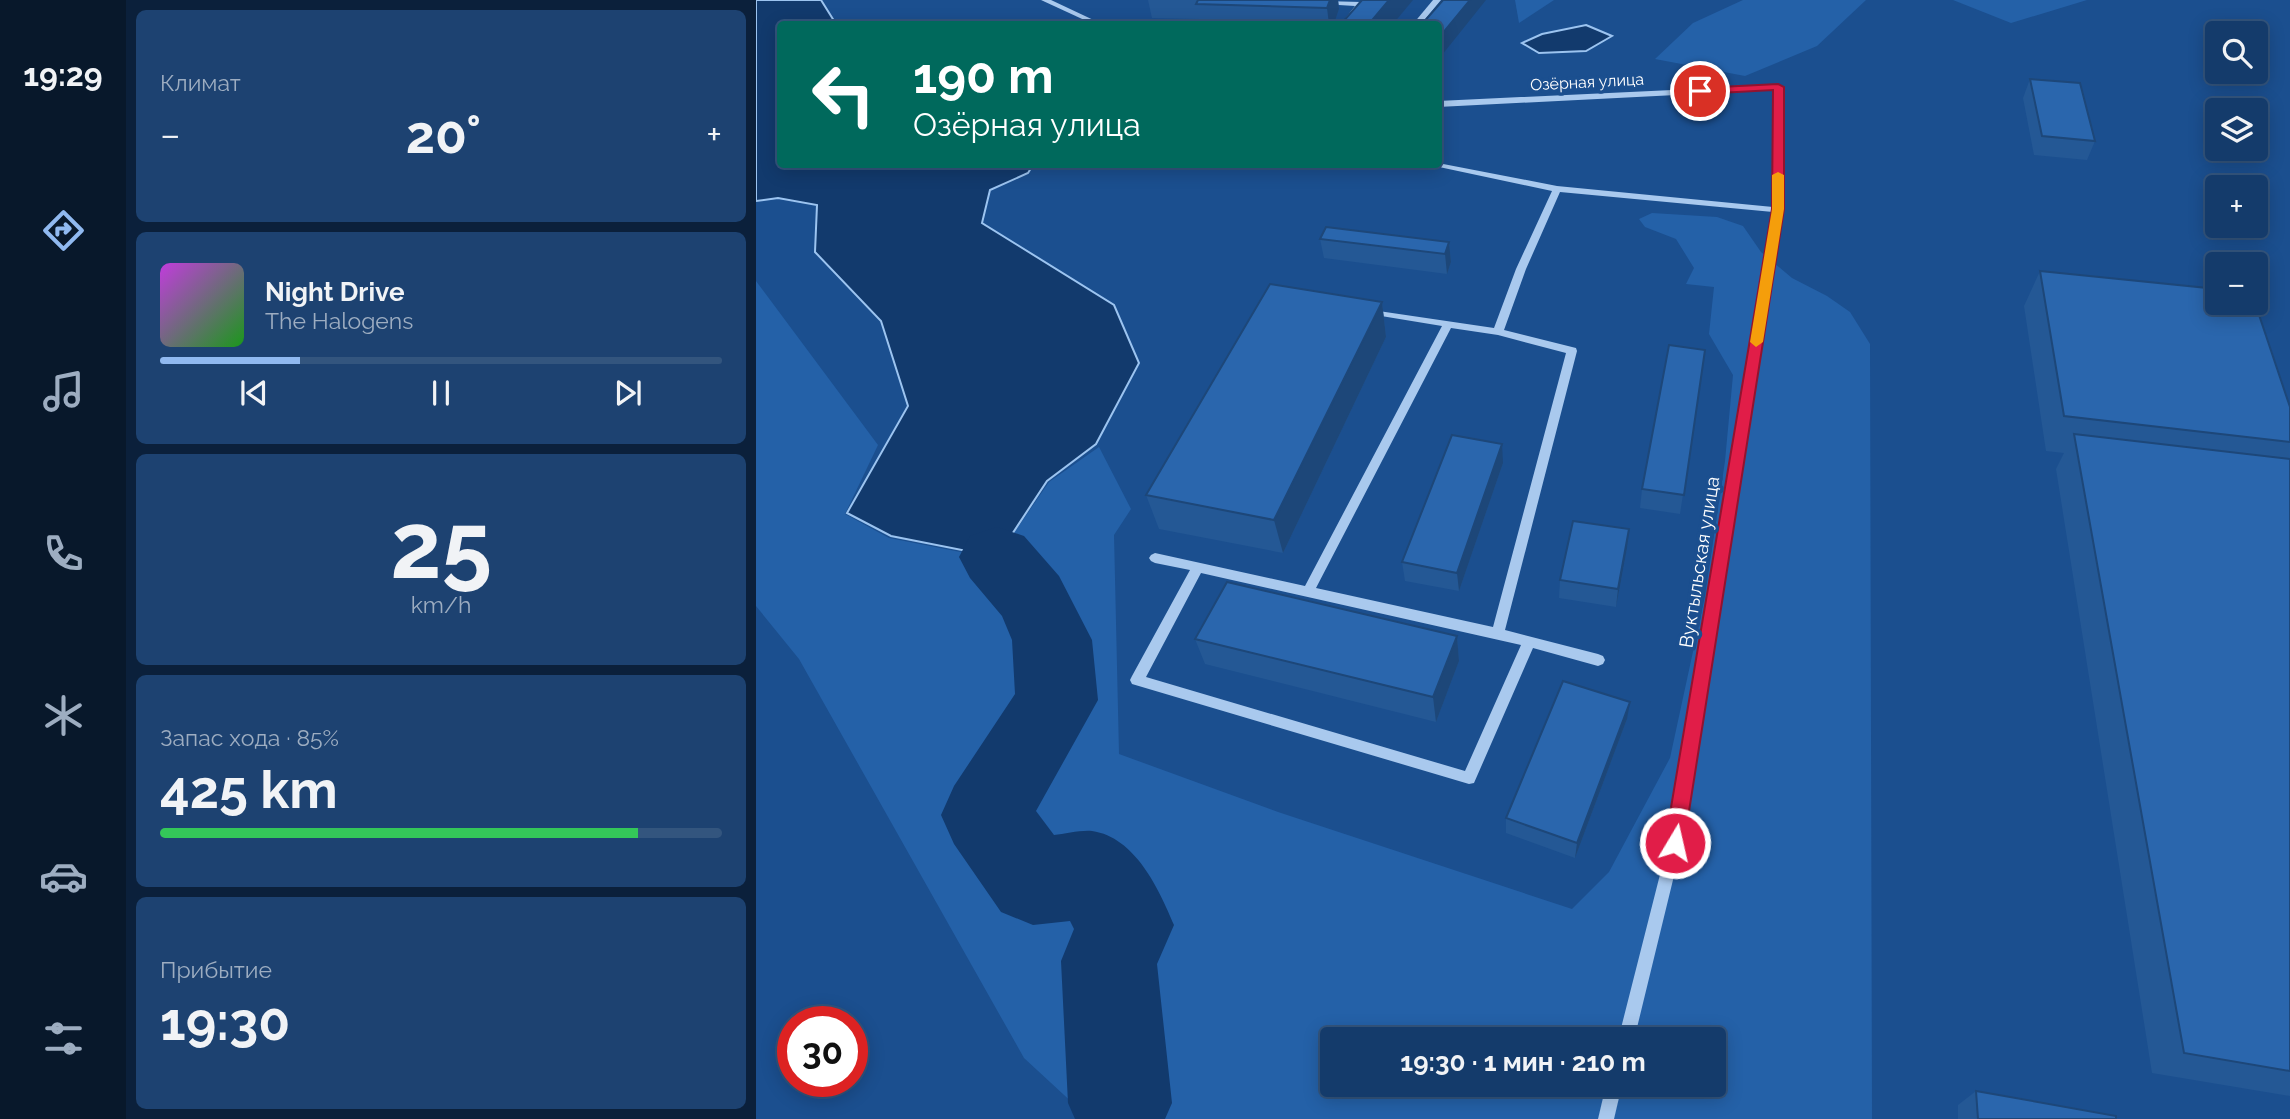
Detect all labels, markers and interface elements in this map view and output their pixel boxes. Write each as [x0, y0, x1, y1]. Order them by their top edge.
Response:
map controls [2205, 21, 2268, 315]
button: search [2205, 21, 2268, 84]
text: 190 m [913, 47, 1054, 104]
icon: left [798, 49, 889, 140]
text: 19:29 [23, 56, 103, 93]
pin [1670, 61, 1730, 121]
text: Климат [160, 69, 241, 96]
street label: Озёрная улица [1530, 70, 1644, 94]
icon: arrive [1681, 72, 1719, 110]
button: layers [2205, 98, 2268, 161]
text: 20° [406, 104, 481, 165]
text: Озёрная улица [913, 106, 1141, 143]
text: − [160, 112, 180, 157]
text: + [706, 112, 722, 157]
button: + [2205, 175, 2268, 238]
icon: directions [39, 206, 88, 255]
button: − [2205, 252, 2268, 315]
text: Night Drive [265, 277, 404, 307]
text: The Halogens [265, 307, 413, 334]
icon: music [39, 367, 88, 416]
icon: previous [235, 374, 273, 412]
icon: pause [422, 374, 460, 412]
icon: next [609, 374, 647, 412]
street label: Вуктыльская улица [1675, 475, 1723, 649]
text: 25 [390, 492, 492, 599]
icon: phone [39, 529, 88, 578]
text: km/h [411, 591, 471, 618]
icon: climate [39, 691, 88, 740]
text: Запас хода · 85% [160, 724, 339, 751]
text: 425 km [160, 759, 338, 820]
position arrow [1638, 806, 1712, 880]
icon: car [39, 852, 88, 901]
text: Прибытие [160, 956, 272, 983]
text: 19:30 [160, 991, 290, 1052]
speed limit sign: 30 [777, 1006, 868, 1097]
icon: filters [39, 1014, 88, 1063]
text: 19:30 · 1 мин · 210 m [1400, 1047, 1646, 1077]

